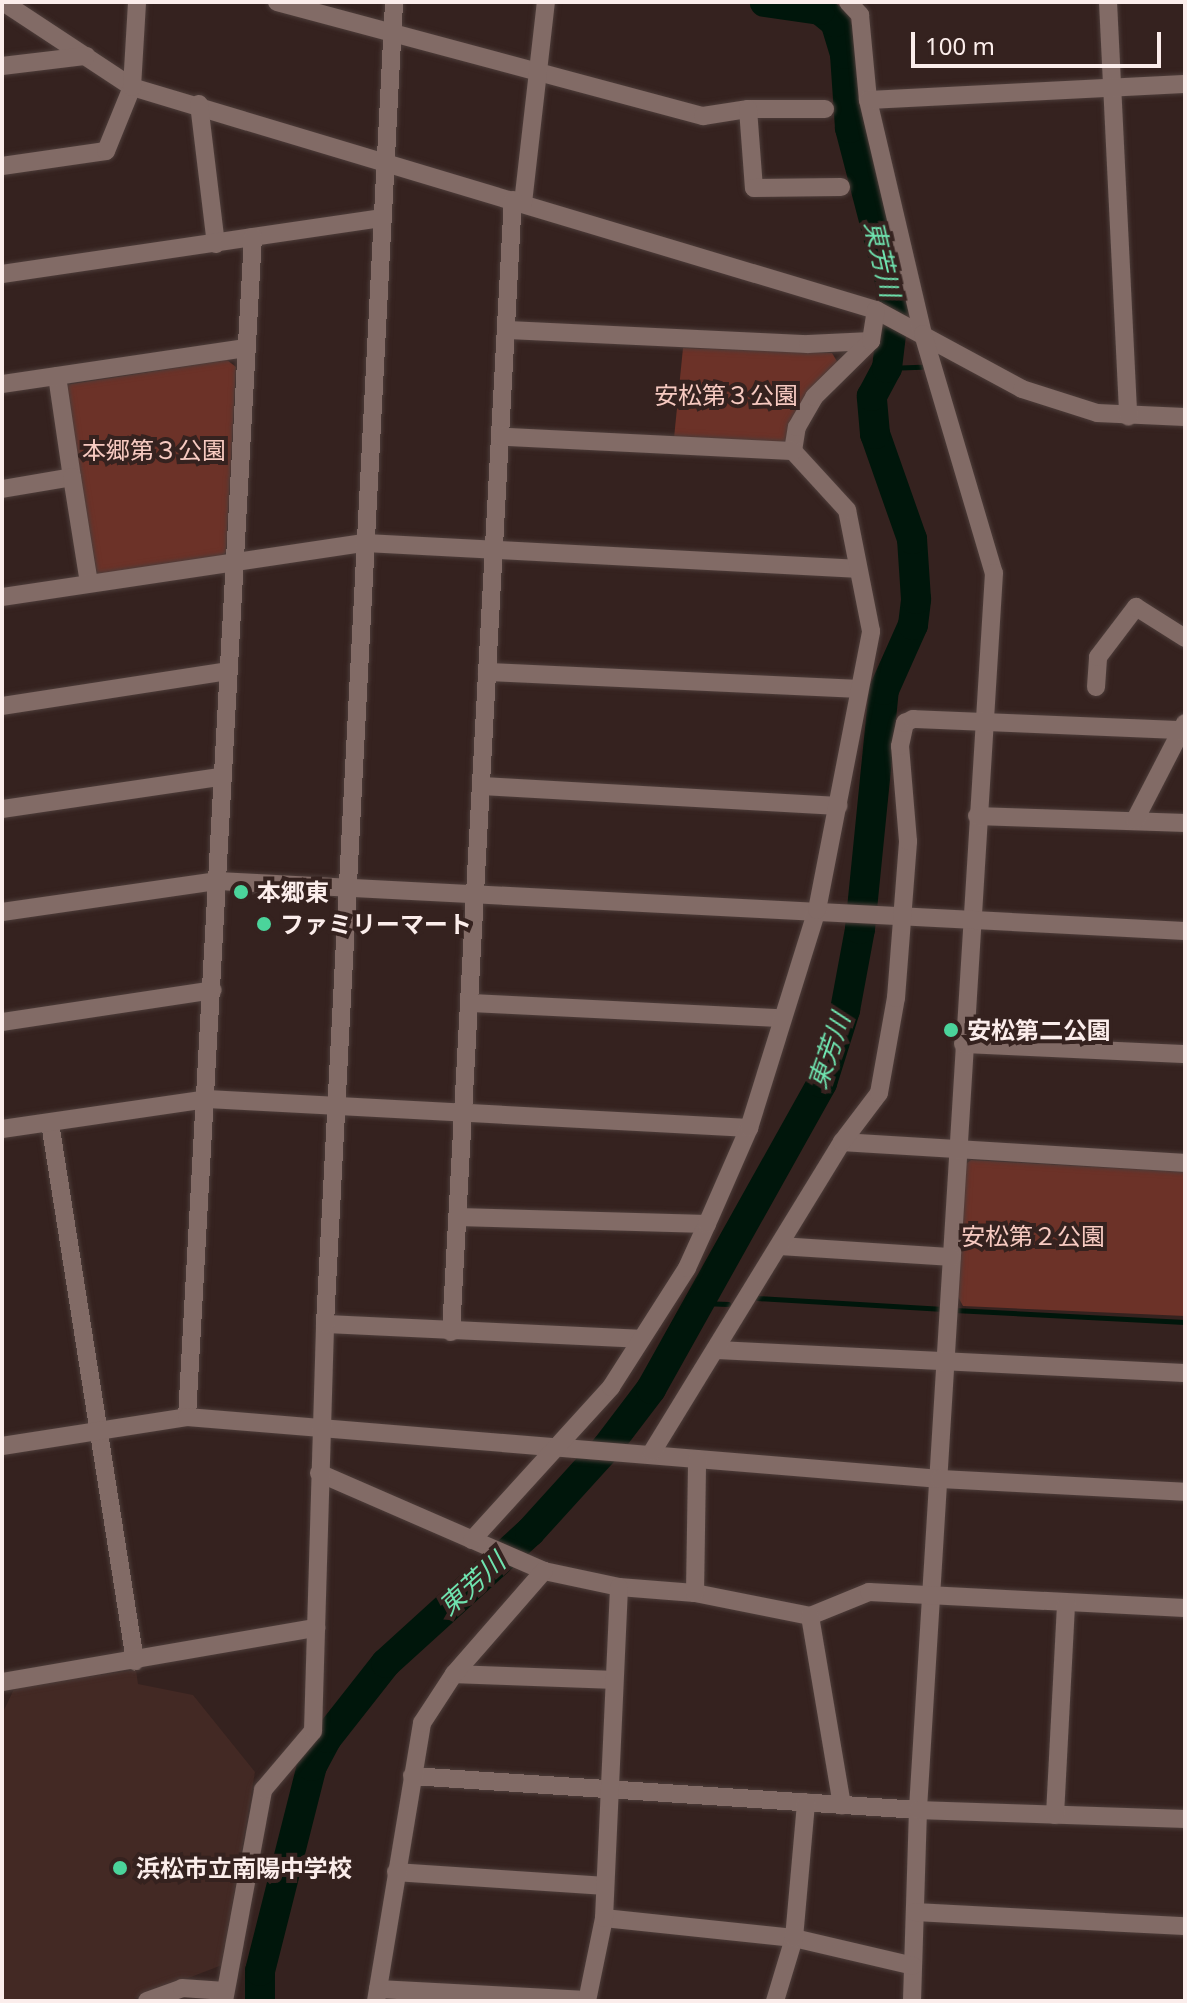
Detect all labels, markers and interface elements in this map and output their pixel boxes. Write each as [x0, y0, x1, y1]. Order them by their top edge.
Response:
scale bar [915, 16, 1165, 66]
text: 100 m [925, 29, 995, 62]
water label: 東芳川 [858, 217, 906, 301]
park label: 安松第３公園 [654, 381, 798, 409]
park label: 本郷第３公園 [82, 436, 226, 464]
place label: 本郷東 [257, 878, 329, 906]
marker: 本郷東 [232, 883, 250, 901]
place label: ファミリーマート [280, 910, 472, 938]
marker: ファミリーマート [255, 915, 273, 933]
water label: 東芳川 [802, 1009, 856, 1093]
place label: 安松第二公園 [967, 1016, 1111, 1044]
marker: 安松第二公園 [942, 1021, 960, 1039]
park label: 安松第２公園 [961, 1222, 1105, 1250]
water label: 東芳川 [433, 1546, 511, 1622]
place label: 浜松市立南陽中学校 [136, 1854, 352, 1882]
marker: 浜松市立南陽中学校 [111, 1859, 129, 1877]

